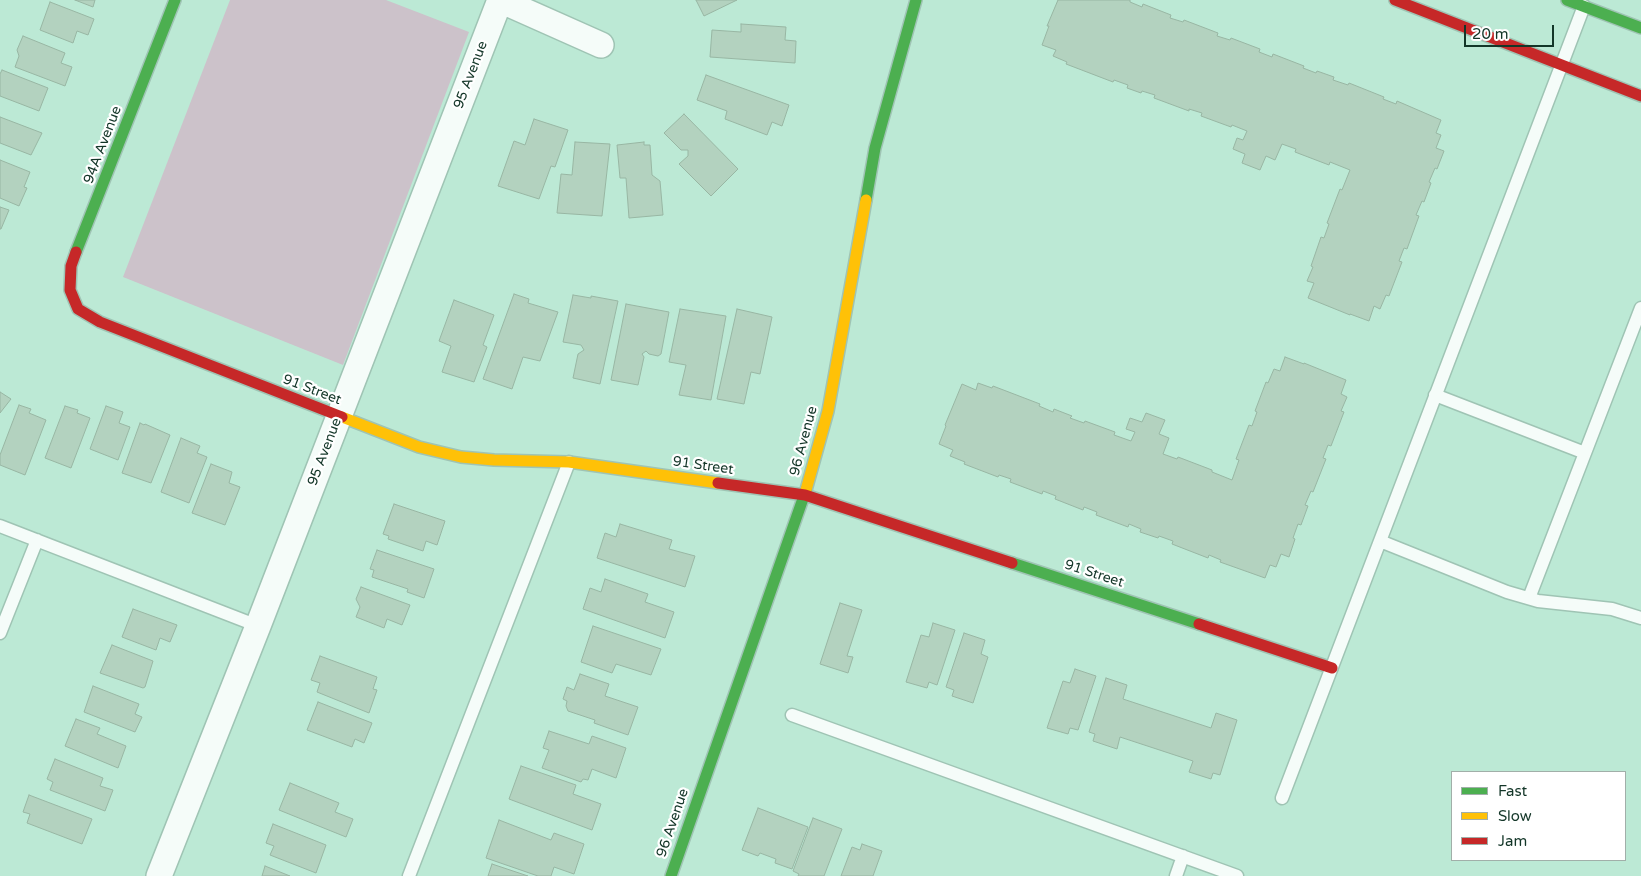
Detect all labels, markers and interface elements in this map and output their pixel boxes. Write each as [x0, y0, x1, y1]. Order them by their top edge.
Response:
scale bar [1466, 15, 1556, 47]
text: 20 m [1472, 25, 1509, 43]
street label: 95 Avenue [450, 39, 492, 111]
street label: 94A Avenue [81, 104, 125, 186]
street label: 91 Street [280, 371, 344, 409]
street label: 96 Avenue [787, 404, 821, 478]
street label: 95 Avenue [304, 416, 346, 488]
street label: 91 Street [672, 453, 734, 479]
street label: 91 Street [1062, 557, 1126, 591]
legend [1451, 771, 1626, 861]
text: Fast [1498, 782, 1527, 800]
street label: 96 Avenue [653, 787, 693, 859]
text: Slow [1498, 807, 1532, 825]
text: Jam [1498, 832, 1527, 850]

